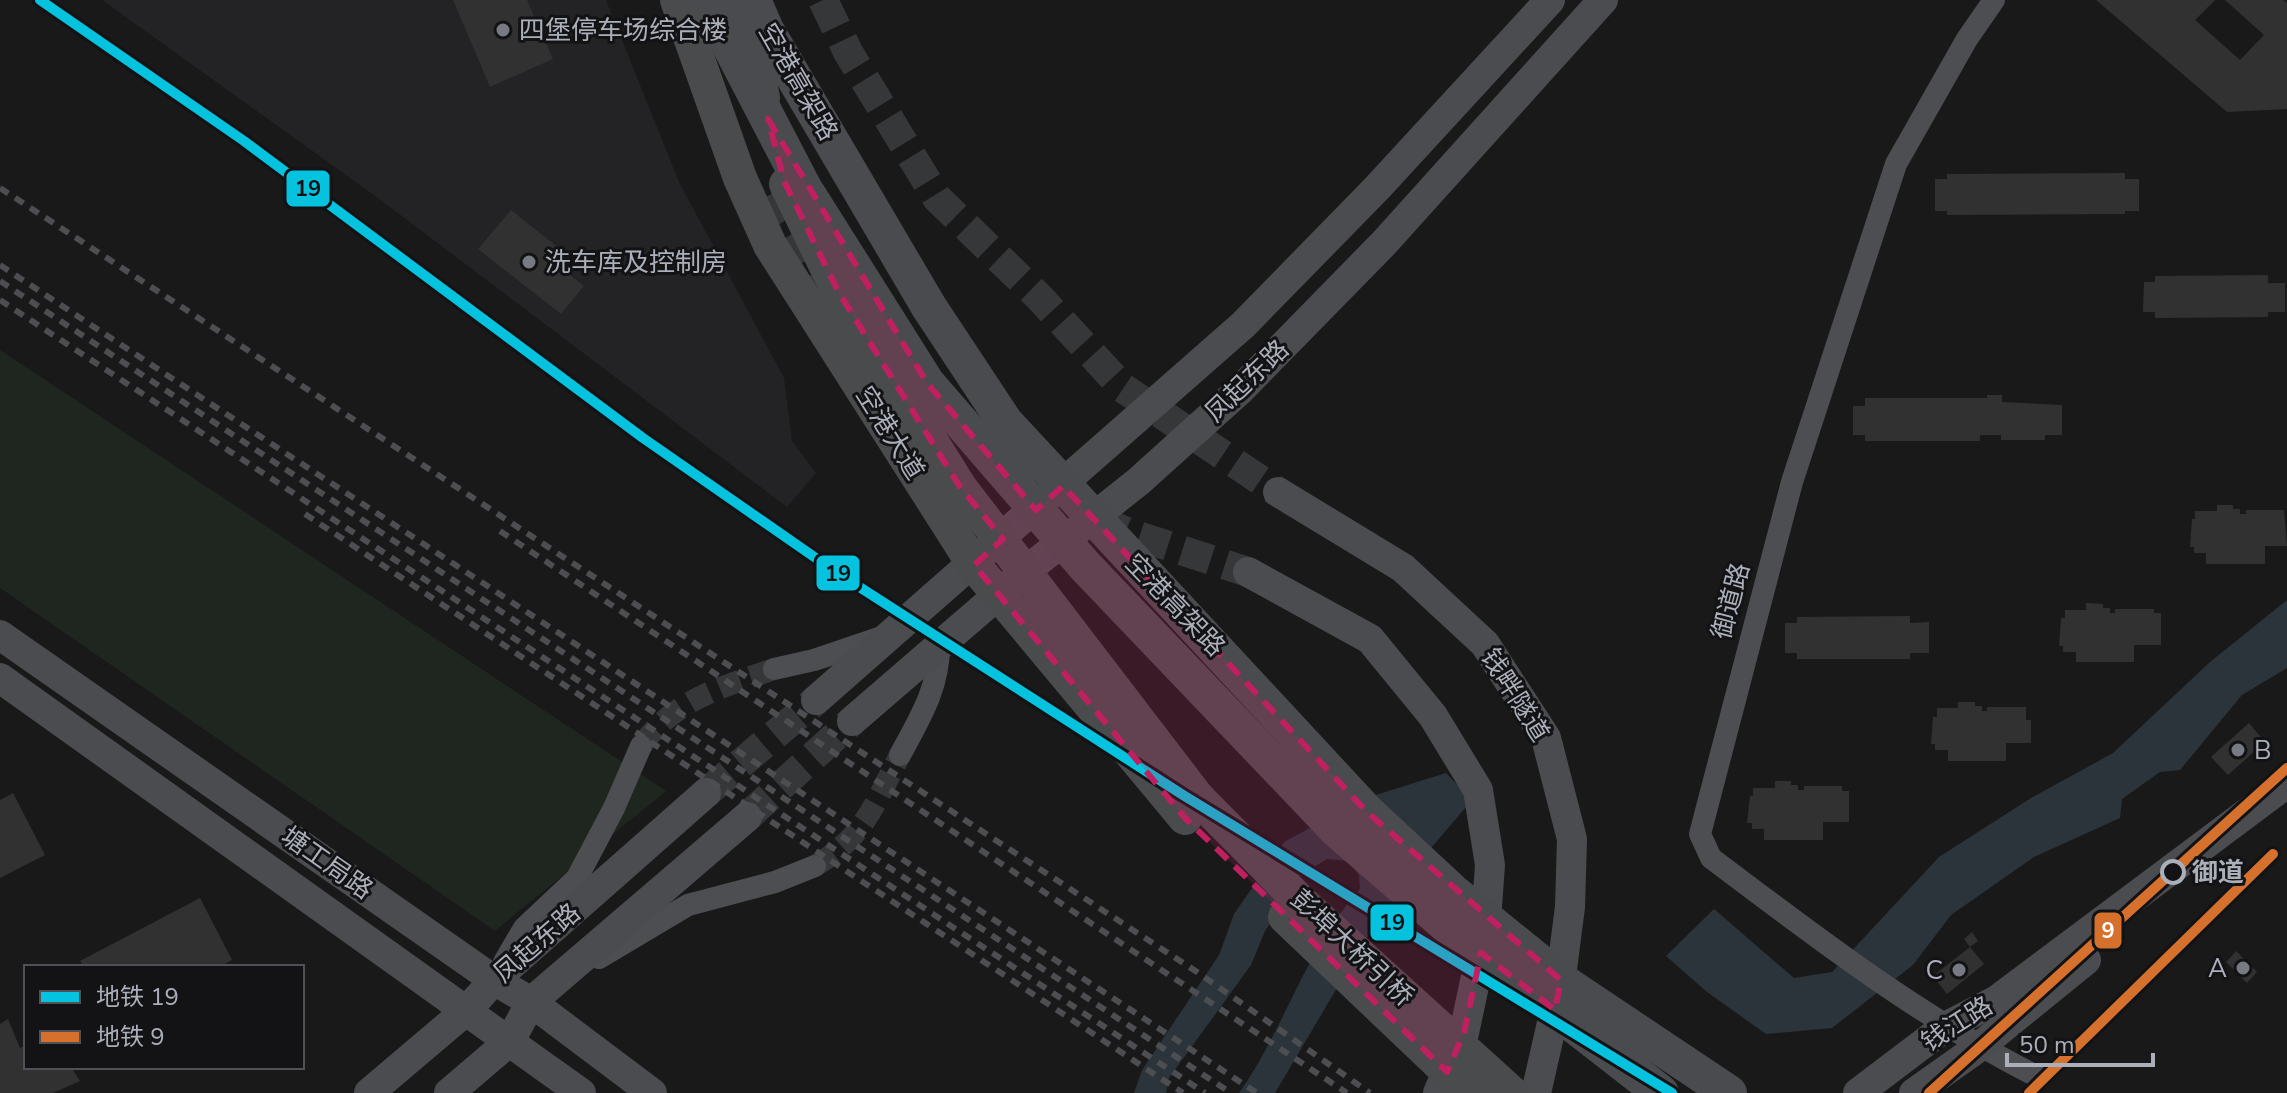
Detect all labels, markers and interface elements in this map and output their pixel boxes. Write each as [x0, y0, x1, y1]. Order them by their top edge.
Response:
place label: 四堡停车场综合楼 [519, 13, 727, 48]
street label: 空港高架路 [750, 17, 846, 147]
marker: 四堡停车场综合楼 [494, 21, 512, 39]
line badge: 19 [285, 169, 331, 208]
text: 19 [295, 174, 321, 204]
place label: 洗车库及控制房 [545, 245, 727, 280]
marker: 洗车库及控制房 [520, 253, 538, 271]
street label: 凤起东路 [1197, 332, 1297, 430]
street label: 空港大道 [848, 380, 932, 486]
street label: 空港高架路 [1117, 546, 1233, 664]
line badge: 19 [815, 554, 861, 592]
text: 19 [825, 559, 851, 589]
street label: 御道路 [1704, 559, 1758, 643]
street label: 钱畔隧道 [1473, 642, 1557, 748]
place label: B [2254, 733, 2272, 768]
marker: B [2229, 741, 2247, 759]
street label: 塘工局路 [274, 819, 380, 907]
place label: 御道 [2192, 855, 2244, 890]
marker: 御道 [2161, 860, 2185, 884]
street label: 彭埠大桥引桥 [1283, 882, 1421, 1014]
street label: 凤起东路 [486, 896, 588, 990]
line badge: 19 [1369, 903, 1415, 942]
text: 19 [1379, 908, 1405, 938]
line badge: 9 [2093, 911, 2123, 950]
text: 9 [2101, 916, 2115, 946]
place label: A [2208, 951, 2227, 986]
place label: C [1926, 953, 1943, 988]
marker: A [2234, 959, 2252, 977]
marker: C [1950, 961, 1968, 979]
legend [24, 965, 304, 1069]
text: 地铁 19 [96, 981, 179, 1013]
street label: 钱江路 [1915, 988, 1999, 1060]
scale bar [2007, 1017, 2153, 1067]
text: 地铁 9 [96, 1021, 165, 1053]
text: 50 m [2019, 1029, 2075, 1061]

